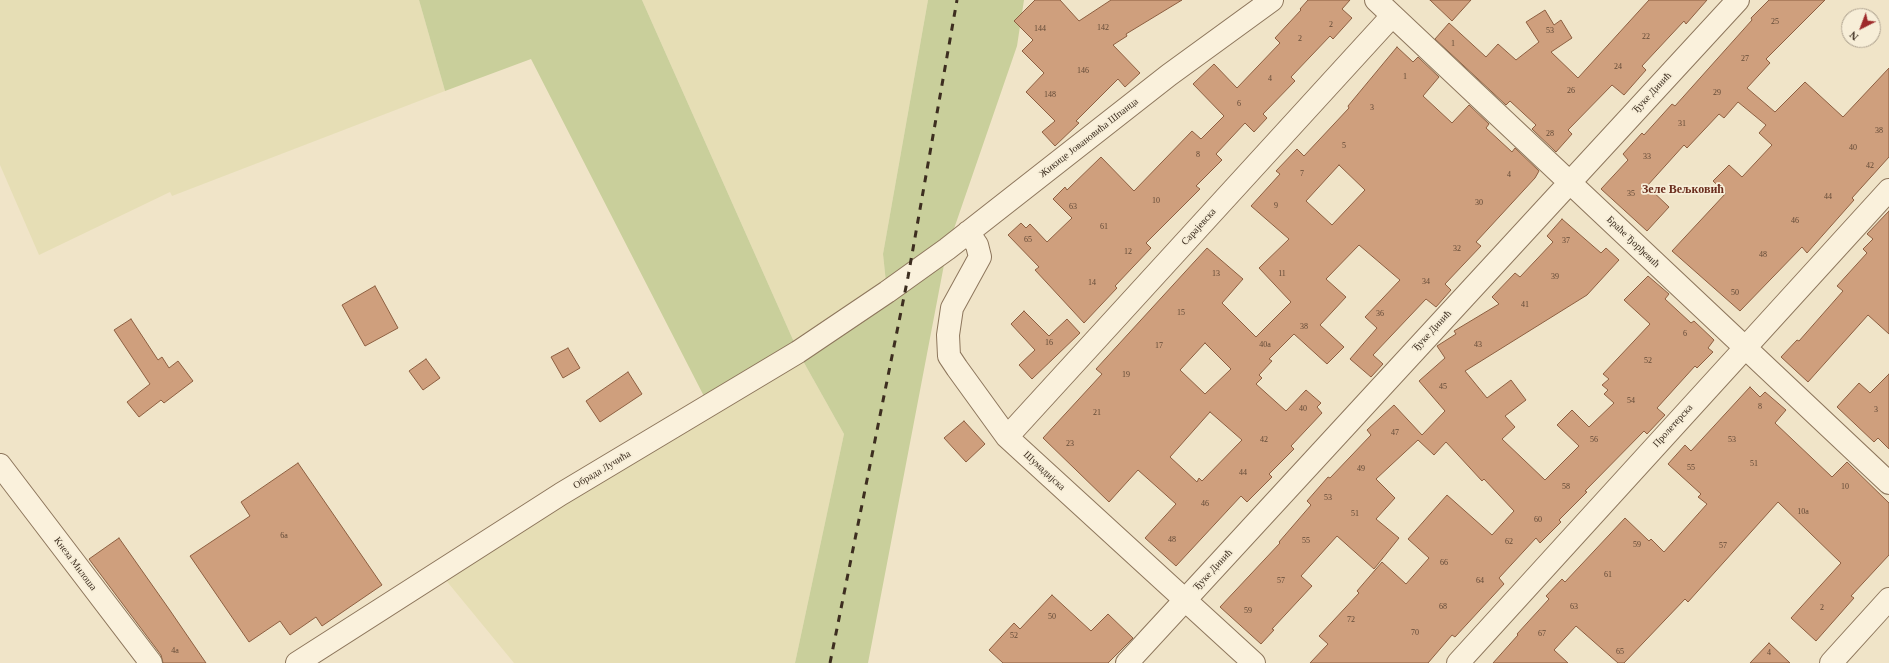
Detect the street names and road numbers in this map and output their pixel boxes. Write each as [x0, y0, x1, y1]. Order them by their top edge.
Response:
street label: Ђуке Динић [1630, 70, 1674, 116]
street label: Жикице Јовановића Шпанца [1037, 96, 1141, 180]
street label: Сарајевска [1179, 206, 1219, 248]
street label: Браће Ђорђевић [1604, 214, 1662, 270]
street label: Ђуке Динић [1410, 308, 1454, 354]
street label: Пролетерска [1651, 402, 1695, 450]
street label: Обрада Лучића [571, 448, 633, 492]
street label: Шумадијска [1021, 449, 1067, 493]
street label: Кнеза Милоша [51, 535, 99, 593]
street label: Ђуке Динић [1191, 547, 1235, 593]

